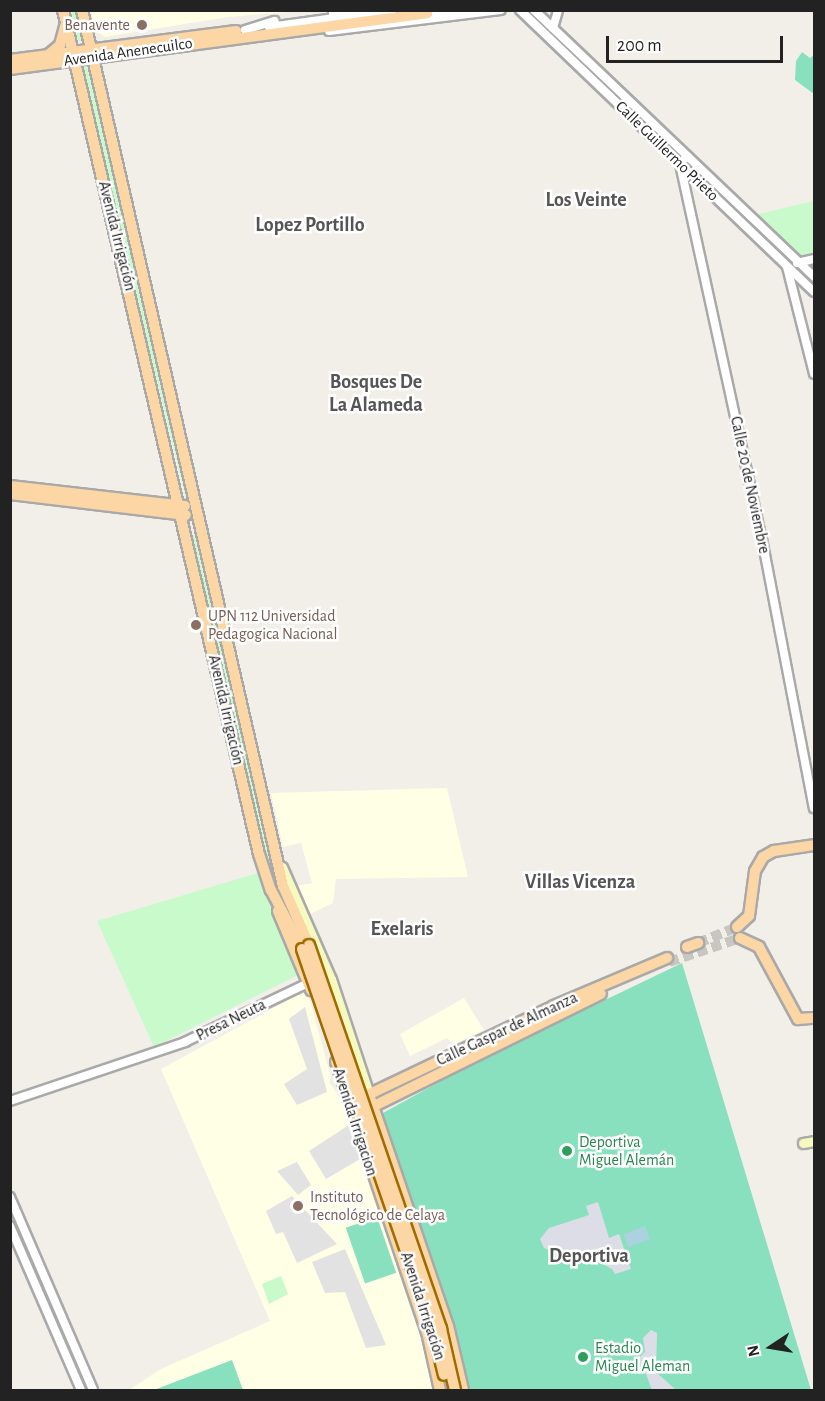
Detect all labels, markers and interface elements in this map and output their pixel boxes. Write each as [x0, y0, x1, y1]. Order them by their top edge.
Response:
place label: Benavente [64, 15, 130, 35]
marker: Benavente [135, 18, 149, 32]
scale bar [609, 24, 786, 62]
street label: Avenida Anenecuilco [62, 33, 194, 71]
text: 200 m [617, 37, 662, 55]
street label: Calle Guillermo Prieto [611, 97, 723, 205]
street label: Avenida Irrigación [94, 179, 140, 293]
district label: Los Veinte [545, 188, 627, 212]
district label: Lopez Portillo [255, 213, 365, 237]
district label: Bosques De La Alameda [329, 370, 423, 417]
street label: Calle 20 de Noviembre [726, 415, 774, 555]
place label: UPN 112 Universidad Pedagogica Nacional [208, 606, 337, 644]
marker: UPN 112 Universidad Pedagogica Nacional [189, 618, 203, 632]
street label: Avenida Irrigación [204, 653, 248, 767]
district label: Villas Vicenza [525, 870, 635, 894]
district label: Exelaris [370, 917, 434, 941]
street label: Calle Gaspar de Almanza [433, 988, 581, 1070]
street label: Presa Neuta [193, 995, 269, 1045]
street label: Avenida Irrigacion [328, 1065, 382, 1179]
place label: Deportiva Miguel Alemán [579, 1132, 674, 1170]
marker: Deportiva Miguel Alemán [560, 1144, 574, 1158]
place label: Instituto Tecnológico de Celaya [310, 1187, 445, 1225]
marker: Instituto Tecnológico de Celaya [291, 1199, 305, 1213]
district label: Deportiva [549, 1244, 629, 1268]
street label: Avenida Irrigación [396, 1249, 450, 1363]
north arrow [741, 1317, 801, 1377]
place label: Estadio Miguel Aleman [595, 1338, 690, 1376]
text: N [744, 1344, 762, 1358]
marker: Estadio Miguel Aleman [576, 1350, 590, 1364]

